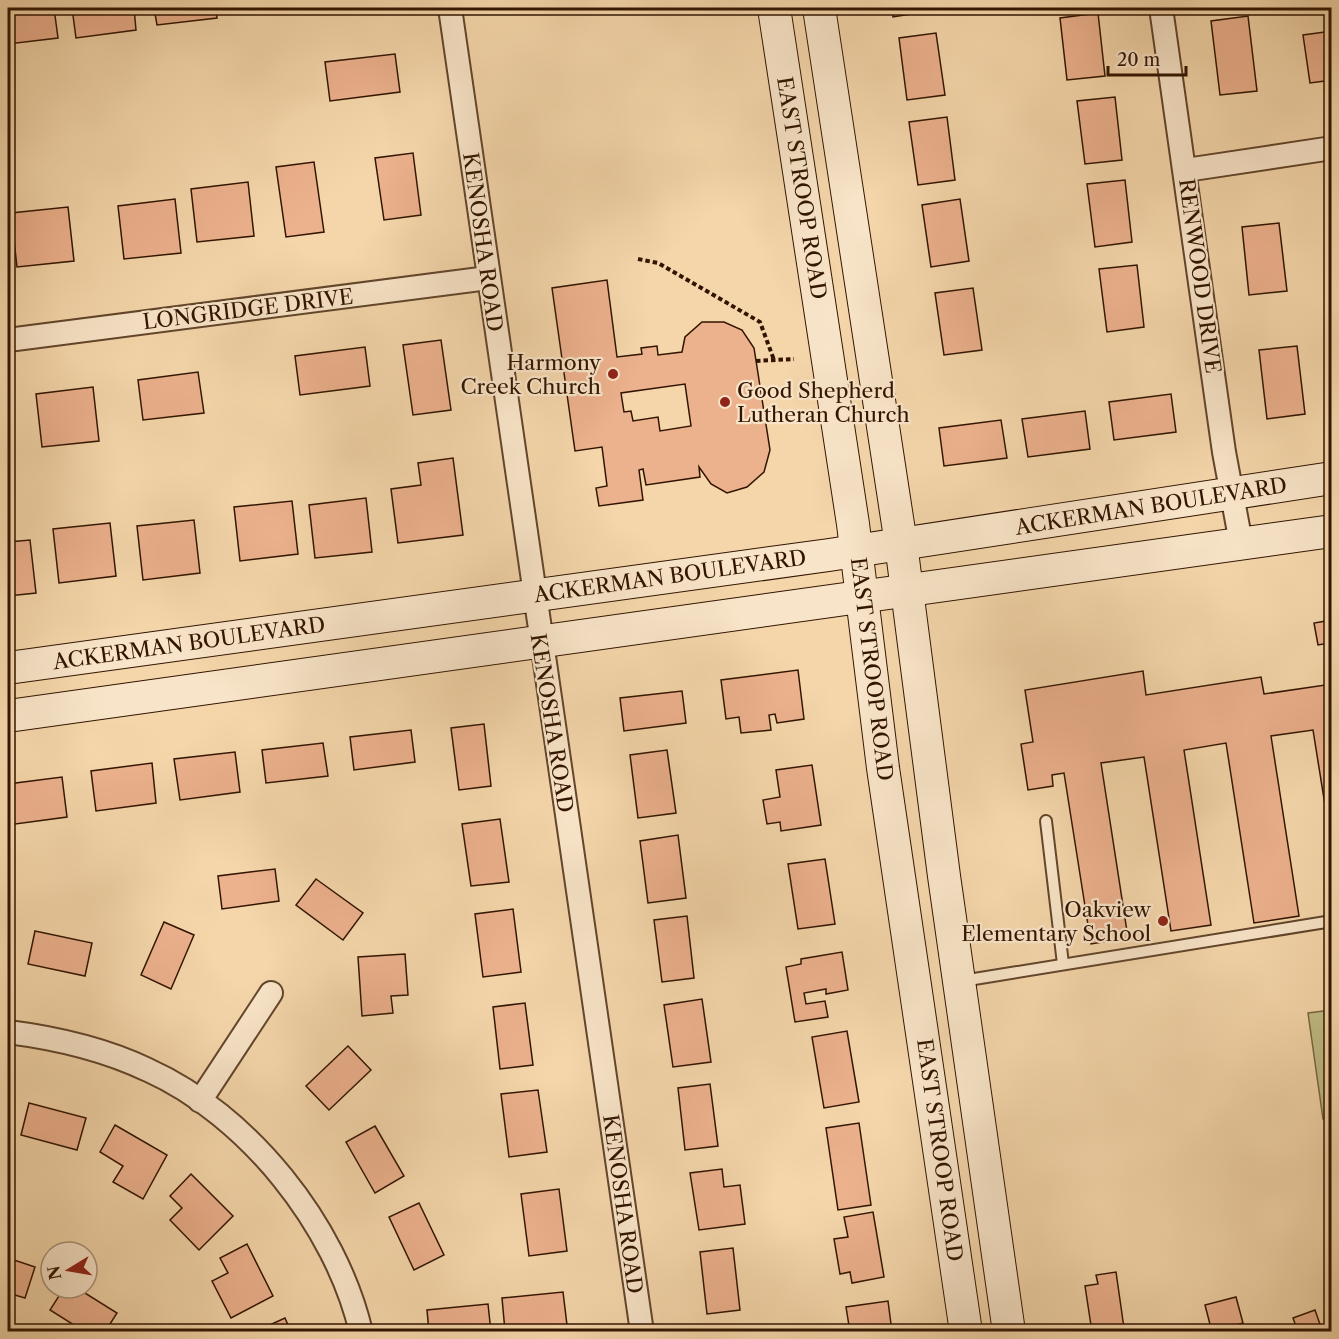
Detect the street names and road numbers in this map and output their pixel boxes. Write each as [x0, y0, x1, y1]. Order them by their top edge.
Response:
street label: EAST STROOP ROAD [772, 75, 832, 301]
street label: KENOSHA ROAD [458, 151, 508, 333]
street label: RENWOOD DRIVE [1174, 177, 1226, 375]
street label: LONGRIDGE DRIVE [141, 284, 355, 334]
street label: ACKERMAN BOULEVARD [1012, 472, 1289, 540]
street label: ACKERMAN BOULEVARD [531, 544, 808, 608]
street label: EAST STROOP ROAD [846, 556, 898, 782]
street label: ACKERMAN BOULEVARD [50, 611, 327, 675]
street label: KENOSHA ROAD [526, 632, 578, 814]
street label: EAST STROOP ROAD [912, 1037, 968, 1263]
street label: KENOSHA ROAD [598, 1113, 648, 1295]

